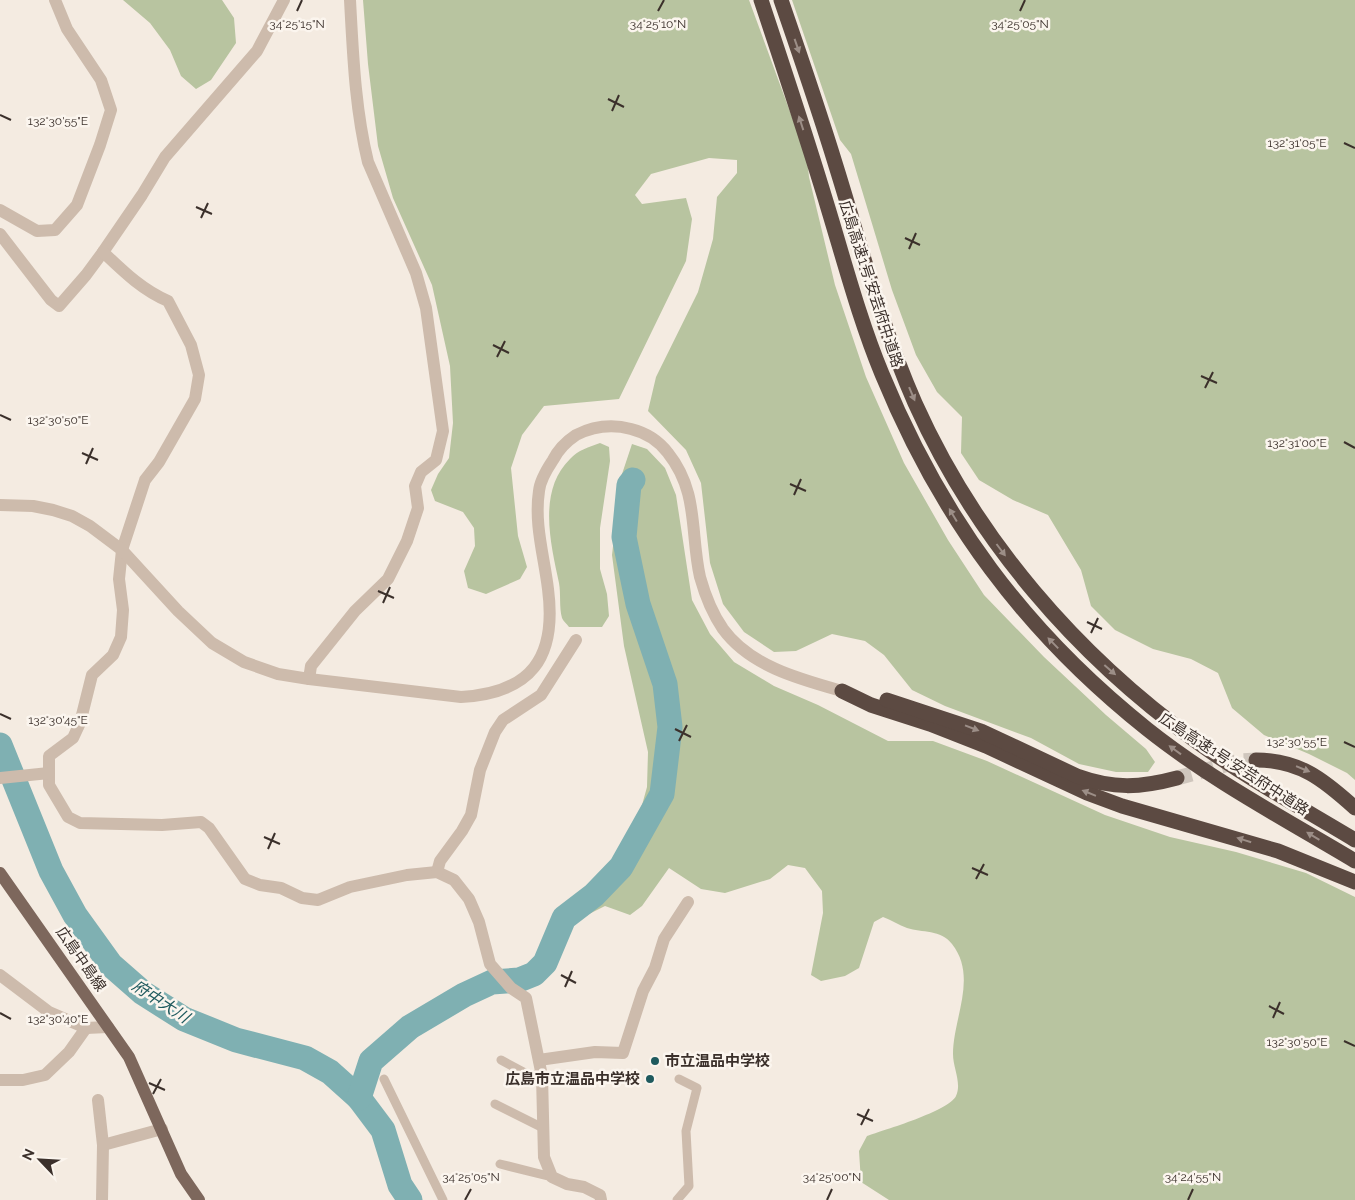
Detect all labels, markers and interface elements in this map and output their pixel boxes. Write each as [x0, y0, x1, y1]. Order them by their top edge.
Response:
text: 34°25'15"N [269, 17, 325, 31]
text: 34°25'10"N [630, 17, 686, 31]
text: 34°25'05"N [991, 17, 1049, 31]
one-way arrow [793, 39, 801, 54]
text: 132°30'55"E [28, 114, 88, 128]
one-way arrow [797, 115, 804, 130]
text: 132°31'05"E [1268, 136, 1326, 150]
street label: 広島高速1号;安芸府中道路 [835, 198, 907, 370]
one-way arrow [908, 387, 916, 401]
text: 132°30'50"E [27, 413, 89, 427]
text: 132°31'00"E [1267, 436, 1327, 450]
one-way arrow [949, 509, 958, 522]
one-way arrow [996, 543, 1006, 557]
one-way arrow [1047, 637, 1059, 649]
one-way arrow [1103, 664, 1115, 676]
street label: 広島高速1号;安芸府中道路 [1156, 709, 1312, 819]
text: 132°30'45"E [28, 713, 88, 727]
one-way arrow [965, 724, 980, 732]
text: 132°30'55"E [1267, 735, 1327, 749]
one-way arrow [1168, 745, 1182, 755]
one-way arrow [1296, 766, 1310, 774]
one-way arrow [1082, 789, 1096, 797]
one-way arrow [1307, 832, 1320, 841]
one-way arrow [1237, 836, 1252, 844]
street label: 広島中島線 [52, 923, 110, 995]
water label: 府中大川 [129, 976, 194, 1028]
text: 132°30'40"E [28, 1012, 88, 1026]
text: 132°30'50"E [1266, 1035, 1328, 1049]
place label: 市立温品中学校 [665, 1052, 770, 1070]
marker: 市立温品中学校 [649, 1055, 661, 1067]
place label: 広島市立温品中学校 [505, 1070, 640, 1088]
marker: 広島市立温品中学校 [644, 1073, 656, 1085]
north arrow [15, 1135, 65, 1185]
text: N [19, 1146, 38, 1163]
text: 34°25'05"N [442, 1170, 500, 1184]
text: 34°25'00"N [803, 1170, 861, 1184]
text: 34°24'55"N [1165, 1170, 1221, 1184]

